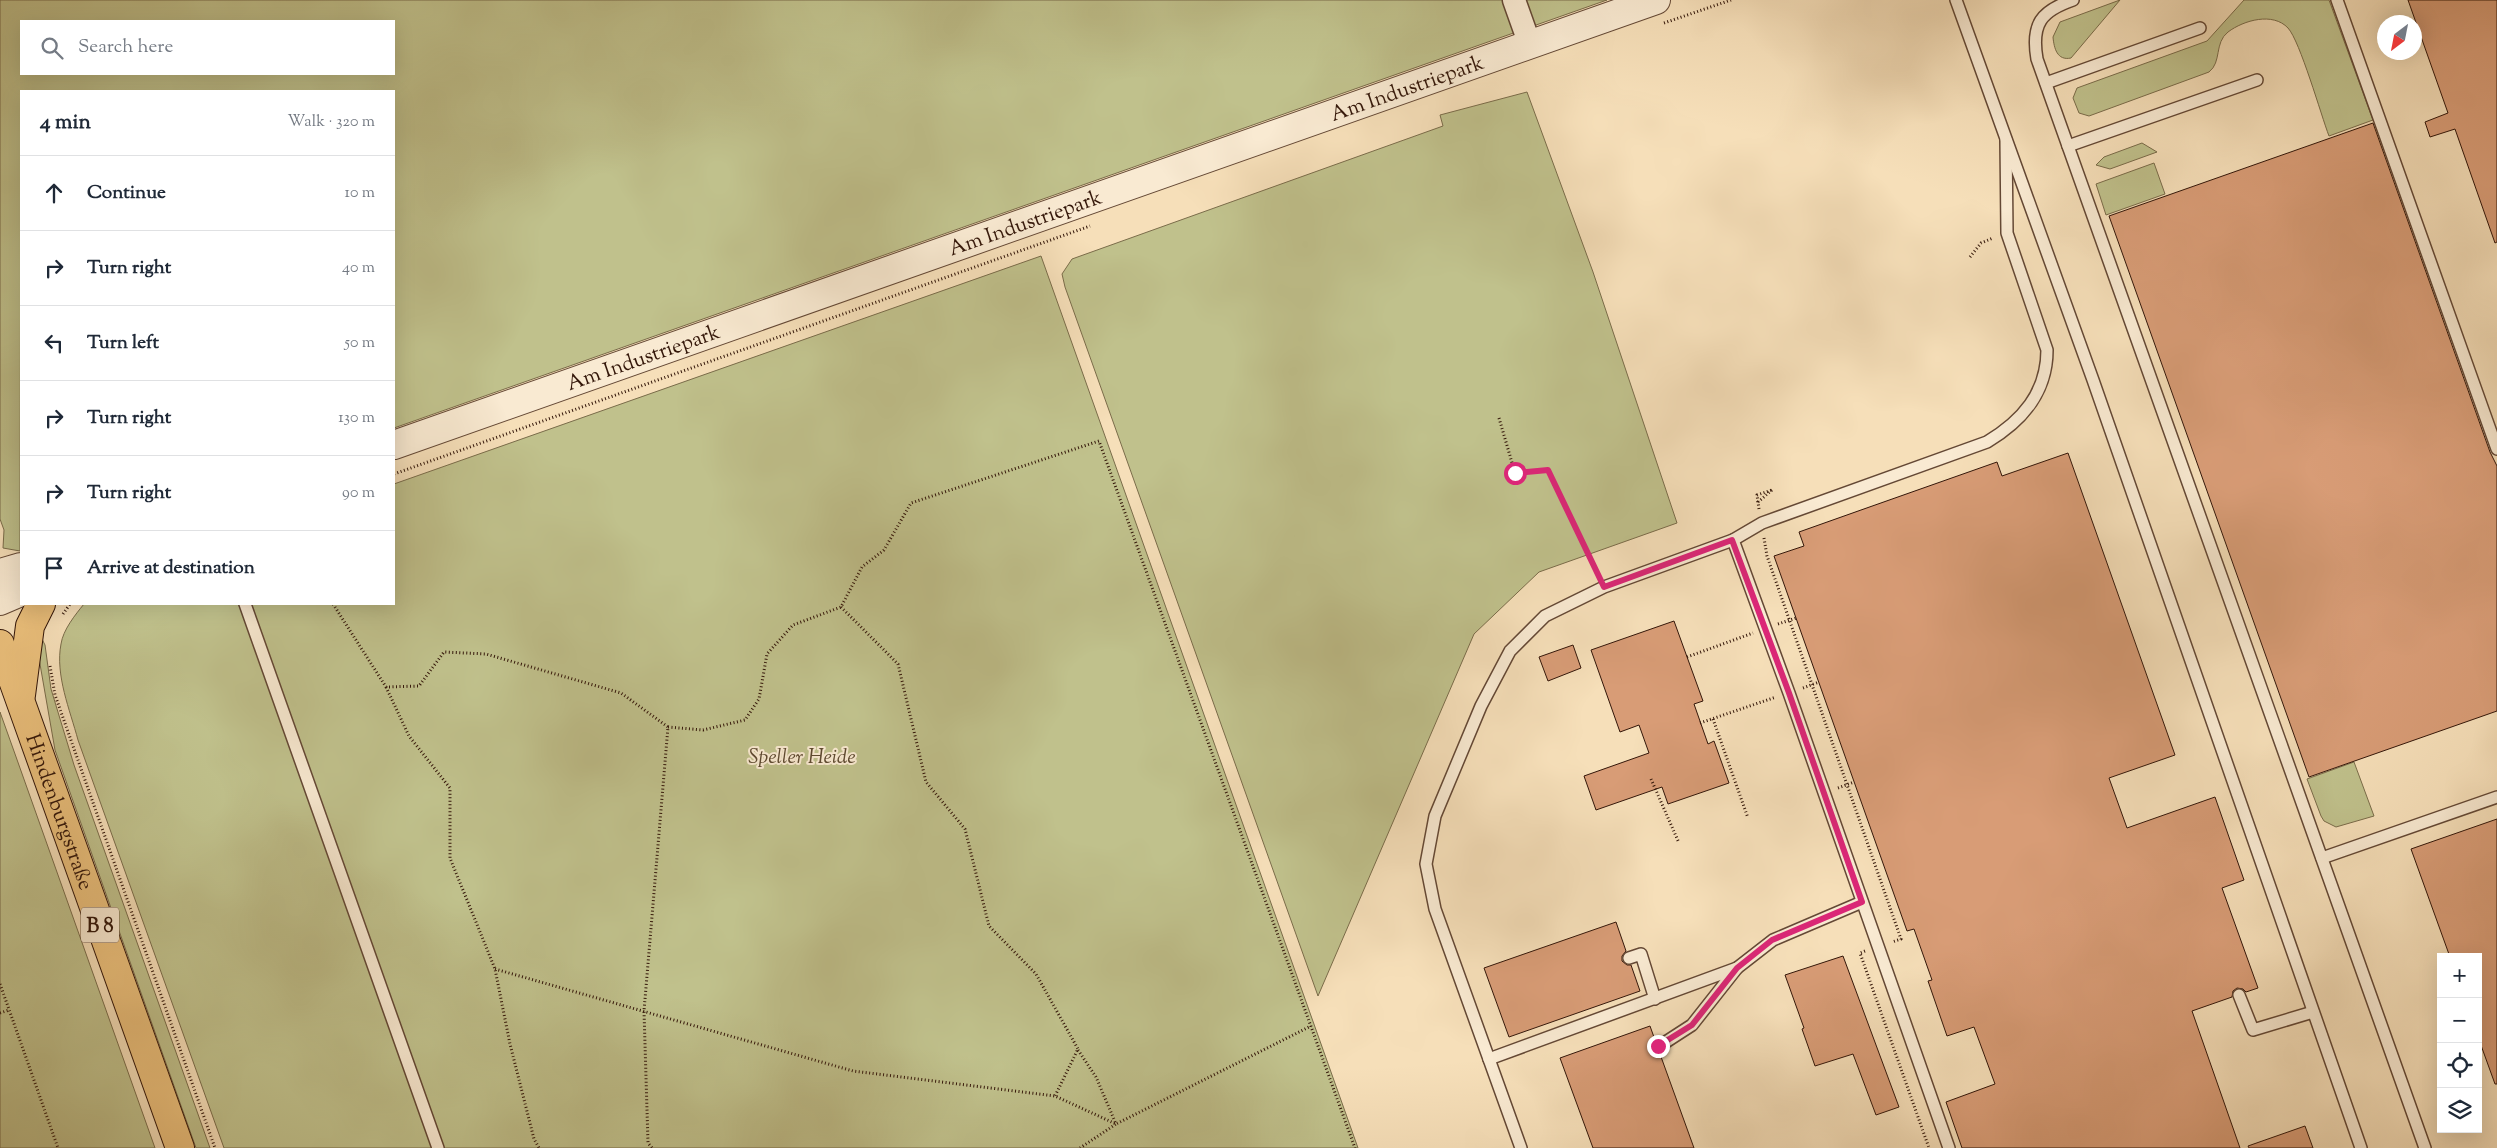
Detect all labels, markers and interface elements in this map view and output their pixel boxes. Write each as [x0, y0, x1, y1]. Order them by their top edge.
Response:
north arrow [2377, 15, 2422, 60]
search box [20, 20, 395, 75]
icon: search [38, 34, 66, 62]
text: Search here [78, 34, 173, 61]
street label: Am Industriepark [1327, 49, 1489, 131]
text: 4 min [40, 108, 91, 138]
text: Walk · 320 m [288, 111, 375, 134]
icon: ahead [40, 179, 68, 207]
text: Continue [87, 180, 166, 207]
text: 10 m [345, 182, 375, 205]
street label: Am Industriepark [945, 183, 1107, 265]
icon: right [40, 254, 68, 282]
text: Turn right [87, 255, 171, 282]
text: 40 m [342, 257, 375, 280]
street label: Am Industriepark [563, 318, 725, 400]
icon: left [40, 329, 68, 357]
text: Turn left [87, 330, 159, 357]
text: 50 m [344, 332, 375, 355]
icon: right [40, 404, 68, 432]
text: Turn right [87, 405, 171, 432]
text: 130 m [338, 407, 375, 430]
route start [1504, 462, 1527, 485]
icon: right [40, 479, 68, 507]
text: Turn right [87, 480, 171, 507]
text: 90 m [342, 482, 375, 505]
icon: arrive [40, 554, 68, 582]
text: Arrive at destination [87, 555, 255, 582]
street label: Hindenburgstraße [16, 730, 100, 895]
park label: Speller Heide [748, 743, 856, 773]
road number: B 8 [81, 908, 119, 942]
map controls [2437, 953, 2482, 1133]
button: + [2437, 953, 2482, 998]
button: − [2437, 998, 2482, 1043]
route end [1647, 1035, 1670, 1058]
button: locate [2437, 1043, 2482, 1088]
button: layers [2437, 1088, 2482, 1133]

